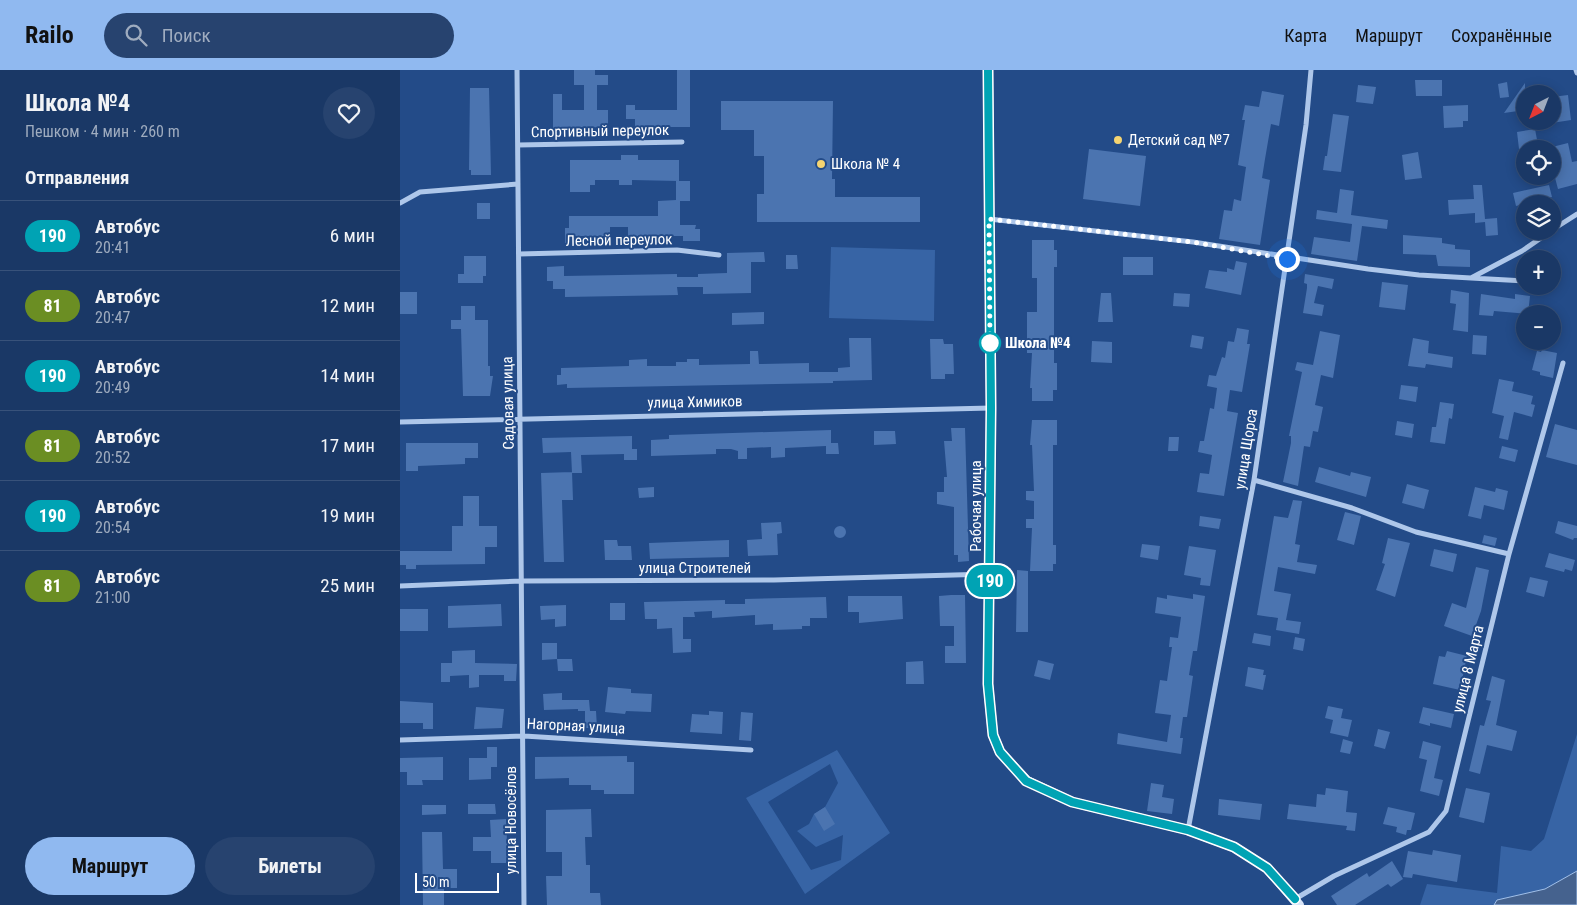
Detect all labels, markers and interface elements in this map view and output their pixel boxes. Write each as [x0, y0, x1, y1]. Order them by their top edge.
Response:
search box [104, 13, 454, 58]
text: Railo [25, 21, 74, 49]
icon: search [122, 21, 150, 49]
text: Поиск [162, 24, 211, 47]
text: Карта [1284, 25, 1327, 46]
text: Маршрут [1355, 25, 1423, 46]
text: Сохранённые [1451, 25, 1552, 46]
north arrow [1516, 85, 1561, 130]
map controls [1516, 85, 1561, 350]
button: heart [323, 87, 375, 139]
text: Школа №4 [25, 89, 130, 117]
street label: Спортивный переулок [531, 121, 669, 141]
text: Пешком · 4 мин · 260 m [25, 122, 180, 141]
place label: Детский сад №7 [1128, 131, 1230, 149]
marker: Детский сад №7 [1112, 134, 1124, 146]
button: locate [1516, 140, 1561, 185]
place label: Школа № 4 [831, 155, 900, 173]
marker: Школа № 4 [815, 158, 827, 170]
text: Отправления [25, 166, 129, 189]
button: layers [1516, 195, 1561, 240]
text: Автобус [95, 215, 160, 238]
text: 6 мин [330, 224, 375, 247]
text: 190 [39, 225, 66, 246]
street label: Лесной переулок [565, 230, 673, 250]
text: 20:41 [95, 238, 130, 257]
your location [1275, 247, 1300, 272]
button: + [1516, 250, 1561, 295]
text: Автобус [95, 285, 160, 308]
text: 12 мин [320, 294, 375, 317]
text: 81 [43, 295, 62, 316]
button: − [1516, 305, 1561, 350]
text: 20:47 [95, 308, 130, 327]
marker: Школа №4 [979, 332, 1001, 354]
place label: Школа №4 [1005, 334, 1071, 352]
text: Автобус [95, 355, 160, 378]
street label: Садовая улица [498, 356, 518, 450]
text: 14 мин [320, 364, 375, 387]
text: 190 [39, 365, 66, 386]
text: 20:49 [95, 378, 130, 397]
street label: улица Химиков [647, 392, 743, 412]
street label: улица Щорса [1231, 407, 1261, 491]
text: Автобус [95, 425, 160, 448]
text: 17 мин [320, 434, 375, 457]
text: 81 [43, 435, 62, 456]
text: 20:52 [95, 448, 130, 467]
street label: Рабочая улица [967, 460, 985, 552]
text: Автобус [95, 495, 160, 518]
text: 19 мин [320, 504, 375, 527]
text: 190 [39, 505, 66, 526]
text: 20:54 [95, 518, 130, 537]
street label: улица Строителей [639, 559, 751, 577]
text: Автобус [95, 565, 160, 588]
line badge: 190 [961, 565, 1019, 597]
text: 190 [976, 570, 1004, 591]
text: 25 мин [320, 574, 375, 597]
text: 81 [43, 575, 62, 596]
text: 21:00 [95, 588, 130, 607]
street label: улица 8 Марта [1448, 623, 1488, 715]
street label: Нагорная улица [526, 714, 626, 738]
street label: улица Новосёлов [502, 766, 520, 874]
button: Маршрут [25, 837, 195, 895]
button: Билеты [205, 837, 375, 895]
scale bar [415, 870, 499, 893]
text: 50 m [422, 874, 450, 890]

